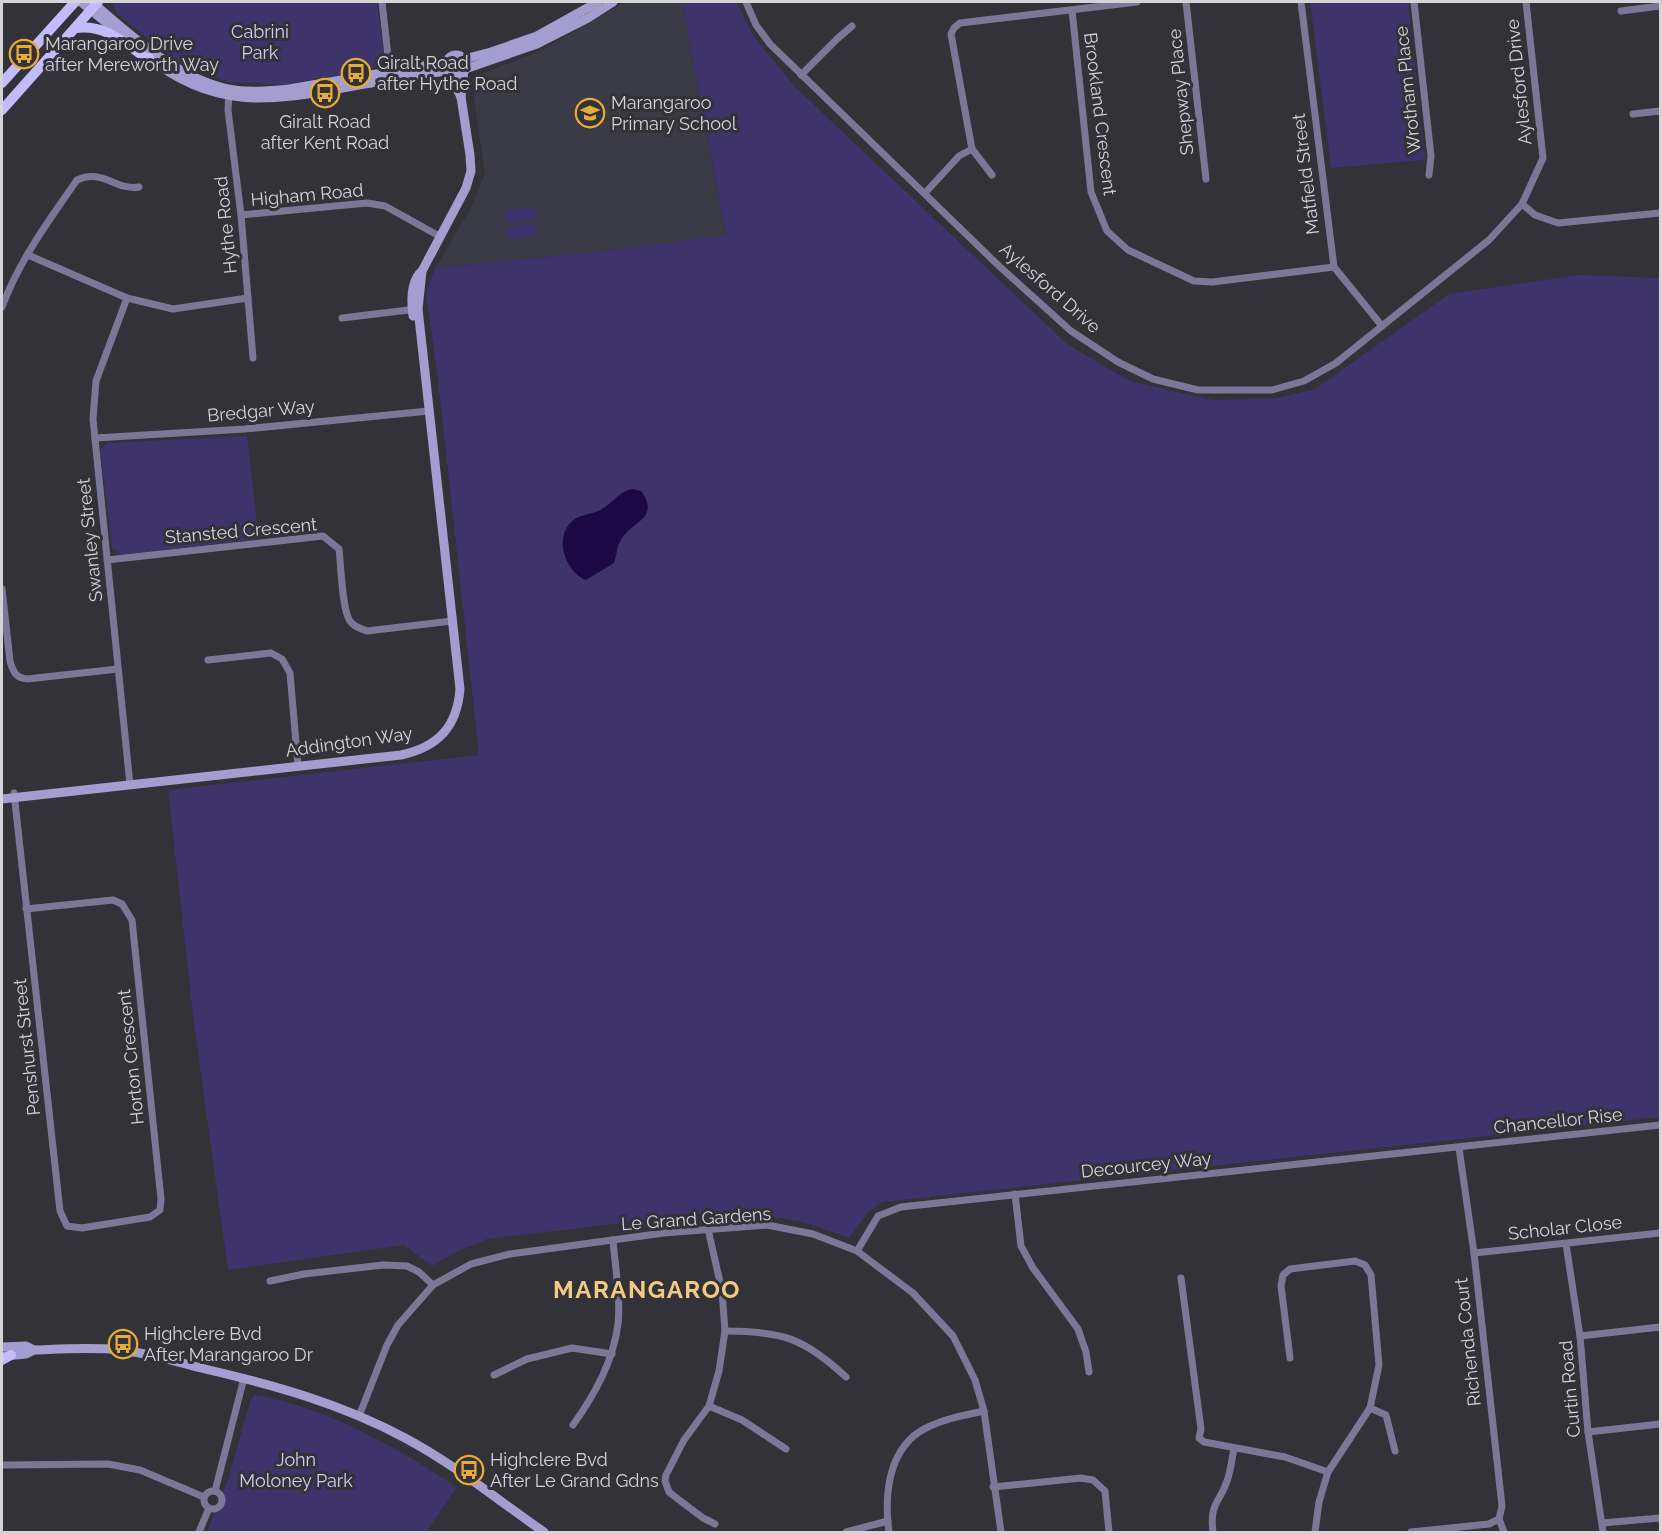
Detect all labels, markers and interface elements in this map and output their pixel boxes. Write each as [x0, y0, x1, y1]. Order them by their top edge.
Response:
street label: Aylesford Drive [1501, 18, 1536, 146]
park label: Cabrini Park [231, 21, 289, 63]
street label: Wrotham Place [1390, 25, 1425, 155]
street label: Shepway Place [1163, 27, 1198, 156]
street label: Brookland Crescent [1080, 31, 1121, 197]
place label: Marangaroo Drive after Mereworth Way [45, 33, 219, 75]
bus stop icon: Marangaroo Drive after Mereworth Way [8, 38, 40, 70]
place label: Giralt Road after Hythe Road [377, 52, 518, 94]
bus stop icon: Giralt Road after Hythe Road [340, 57, 372, 89]
bus stop icon: Giralt Road after Kent Road [309, 77, 341, 109]
place label: Marangaroo Primary School [611, 92, 737, 134]
school or university icon: Marangaroo Primary School [574, 97, 606, 129]
place label: Giralt Road after Kent Road [261, 111, 389, 153]
street label: Matfield Street [1288, 112, 1323, 236]
street label: Hythe Road [210, 175, 241, 275]
street label: Higham Road [250, 179, 364, 210]
street label: Aylesford Drive [996, 238, 1105, 337]
street label: Bredgar Way [206, 395, 316, 426]
street label: Swanley Street [73, 477, 106, 603]
street label: Stansted Crescent [164, 513, 318, 548]
street label: Addington Way [284, 722, 414, 761]
street label: Penshurst Street [9, 978, 44, 1117]
street label: Horton Crescent [113, 988, 148, 1126]
street label: Chancellor Rise [1493, 1103, 1624, 1138]
street label: Decourcey Way [1080, 1147, 1212, 1182]
street label: Le Grand Gardens [620, 1203, 772, 1234]
street label: Scholar Close [1507, 1211, 1623, 1244]
district label: MARANGAROO [553, 1275, 741, 1304]
street label: Richenda Court [1450, 1277, 1485, 1407]
place label: Highclere Bvd After Marangaroo Dr [144, 1323, 314, 1365]
bus stop icon: Highclere Bvd After Marangaroo Dr [107, 1328, 139, 1360]
street label: Curtin Road [1555, 1340, 1584, 1439]
park label: John Moloney Park [239, 1449, 353, 1491]
place label: Highclere Bvd After Le Grand Gdns [490, 1449, 659, 1491]
bus stop icon: Highclere Bvd After Le Grand Gdns [453, 1454, 485, 1486]

